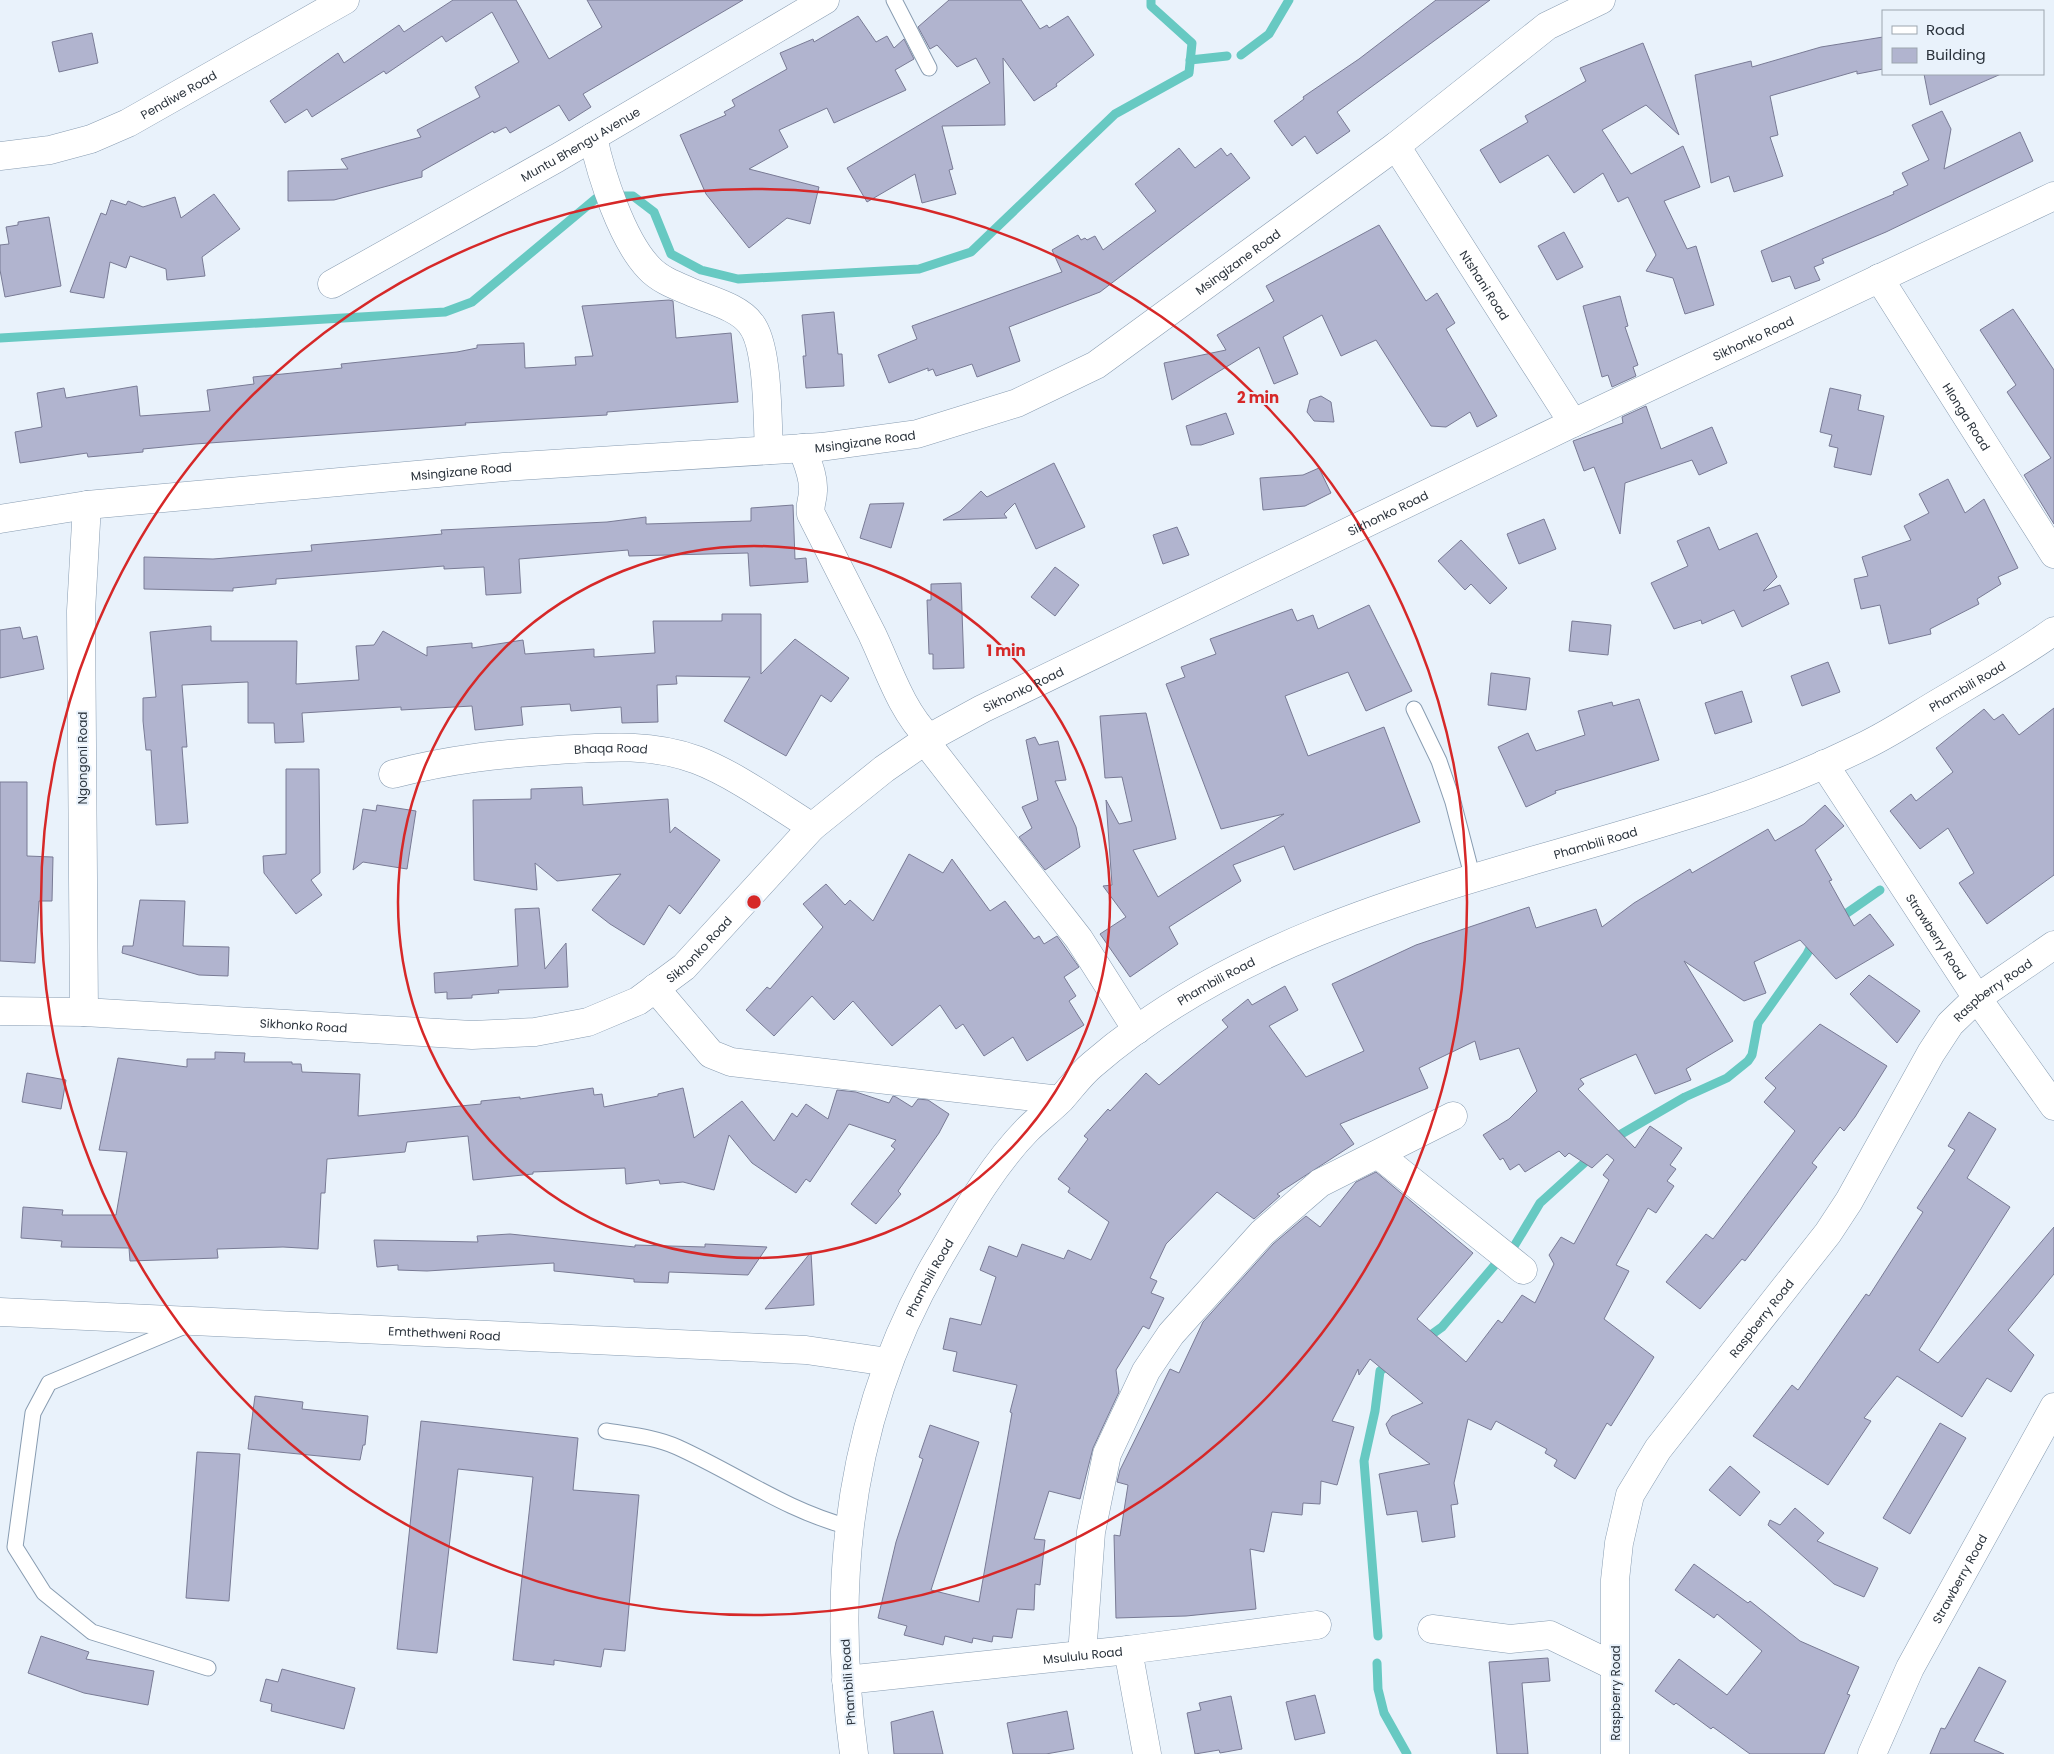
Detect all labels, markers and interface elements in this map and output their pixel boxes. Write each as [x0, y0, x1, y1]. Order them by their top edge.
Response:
legend [1882, 10, 2044, 75]
text: Road [1926, 19, 1965, 40]
text: Building [1926, 44, 1986, 65]
street label: Pendiwe Road [137, 66, 219, 123]
street label: Muntu Bhengu Avenue [517, 103, 643, 185]
street label: Msingizane Road [1192, 225, 1284, 298]
street label: Ntshani Road [1456, 247, 1514, 323]
street label: Sikhonko Road [1710, 312, 1796, 364]
street label: Hlonga Road [1939, 379, 1995, 454]
text: 2 min [1237, 387, 1279, 408]
street label: Msingizane Road [814, 426, 917, 456]
street label: Msingizane Road [410, 458, 512, 484]
street label: Sikhonko Road [1345, 486, 1431, 539]
text: 1 min [986, 640, 1026, 661]
street label: Phambili Road [1925, 657, 2009, 715]
street label: Sikhonko Road [980, 662, 1066, 716]
street label: Ngongoni Road [74, 712, 91, 804]
street label: Bhaqa Road [574, 739, 649, 757]
street label: Phambili Road [1551, 822, 1639, 863]
street label: Strawberry Road [1902, 890, 1971, 983]
centre of rings [745, 893, 763, 911]
street label: Sikhonko Road [662, 912, 735, 986]
street label: Phambili Road [1174, 953, 1258, 1009]
street label: Raspberry Road [1949, 954, 2035, 1025]
street label: Sikhonko Road [259, 1014, 348, 1036]
street label: Phambili Road [901, 1236, 957, 1319]
street label: Raspberry Road [1725, 1275, 1797, 1361]
street label: Emthethweni Road [388, 1322, 501, 1344]
street label: Strawberry Road [1928, 1531, 1991, 1626]
street label: Phambili Road [837, 1638, 859, 1726]
street label: Msululu Road [1042, 1642, 1123, 1668]
street label: Raspberry Road [1607, 1645, 1624, 1741]

